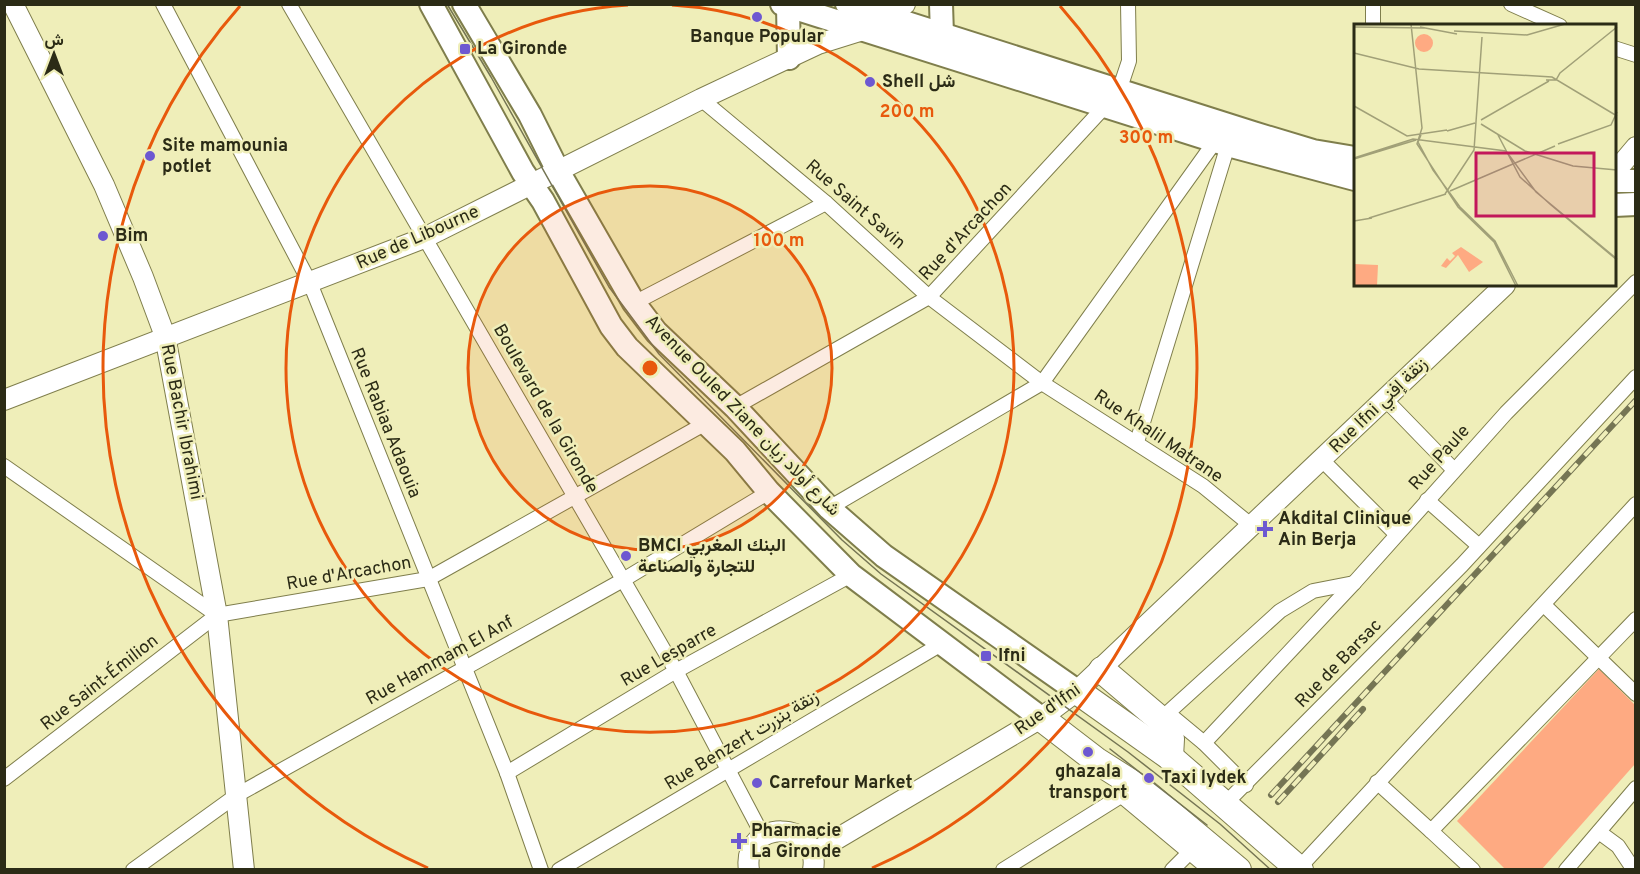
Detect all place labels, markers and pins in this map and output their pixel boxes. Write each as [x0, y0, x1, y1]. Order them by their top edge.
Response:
marker: Banque Popular [750, 10, 764, 24]
place label: Banque Popular [690, 26, 825, 49]
place label: La Gironde [477, 38, 567, 61]
marker: La Gironde [458, 42, 472, 56]
place label: Shell شل [882, 71, 955, 94]
marker: Shell شل [863, 75, 877, 89]
place label: Site mamounia potlet [162, 135, 288, 179]
marker: Site mamounia potlet [143, 149, 157, 163]
place label: Bim [115, 225, 148, 248]
marker: Bim [96, 229, 110, 243]
centre of rings [640, 358, 660, 378]
place label: Akdital Clinique Ain Berja [1278, 508, 1411, 552]
marker: Akdital Clinique Ain Berja [1256, 520, 1274, 538]
place label: BMCI البنك المغربي للتجارة والصناعة [638, 535, 786, 579]
marker: BMCI البنك المغربي للتجارة والصناعة [619, 549, 633, 563]
place label: Ifni [998, 645, 1026, 668]
marker: Ifni [979, 649, 993, 663]
marker: ghazala transport [1081, 745, 1095, 759]
place label: ghazala transport [1049, 761, 1127, 805]
place label: Taxi lydek [1161, 767, 1247, 790]
marker: Taxi lydek [1142, 771, 1156, 785]
place label: Carrefour Market [769, 772, 913, 795]
marker: Carrefour Market [750, 776, 764, 790]
place label: Pharmacie La Gironde [751, 820, 841, 864]
marker: Pharmacie La Gironde [732, 834, 746, 848]

